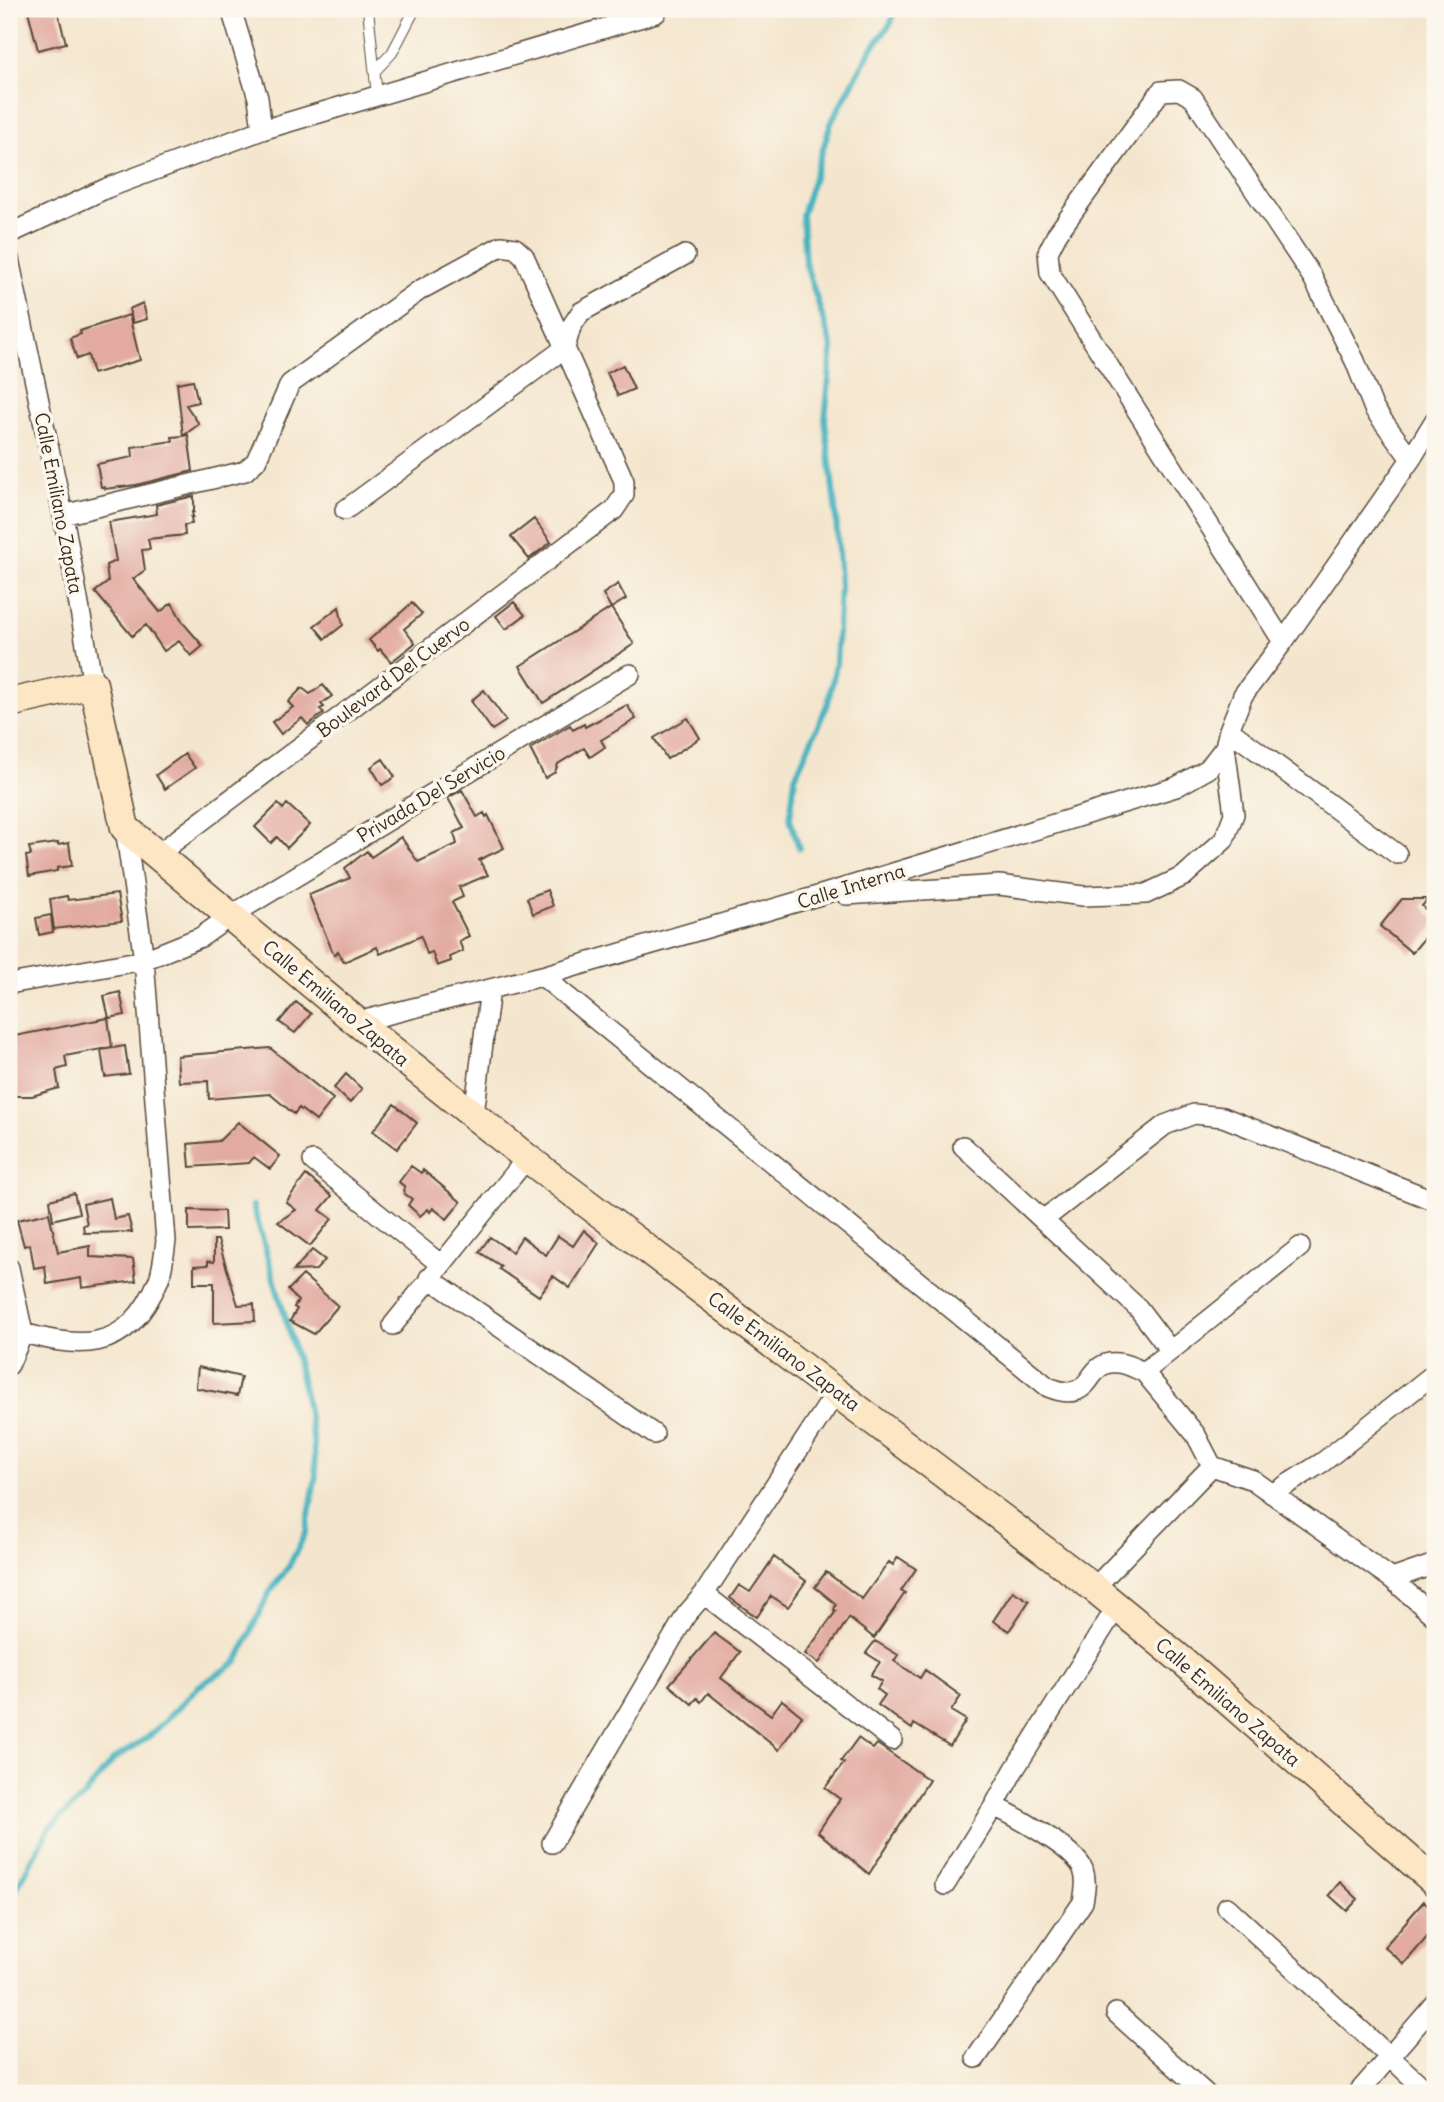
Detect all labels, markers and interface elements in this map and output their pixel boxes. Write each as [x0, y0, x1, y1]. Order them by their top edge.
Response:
street label: Calle Emiliano Zapata [30, 410, 88, 596]
street label: Boulevard Del Cuervo [312, 612, 474, 742]
street label: Privada Del Servicio [352, 740, 510, 848]
street label: Calle Interna [794, 858, 908, 914]
street label: Calle Emiliano Zapata [258, 935, 414, 1072]
street label: Calle Emiliano Zapata [703, 1286, 865, 1416]
street label: Calle Emiliano Zapata [1151, 1632, 1306, 1772]

